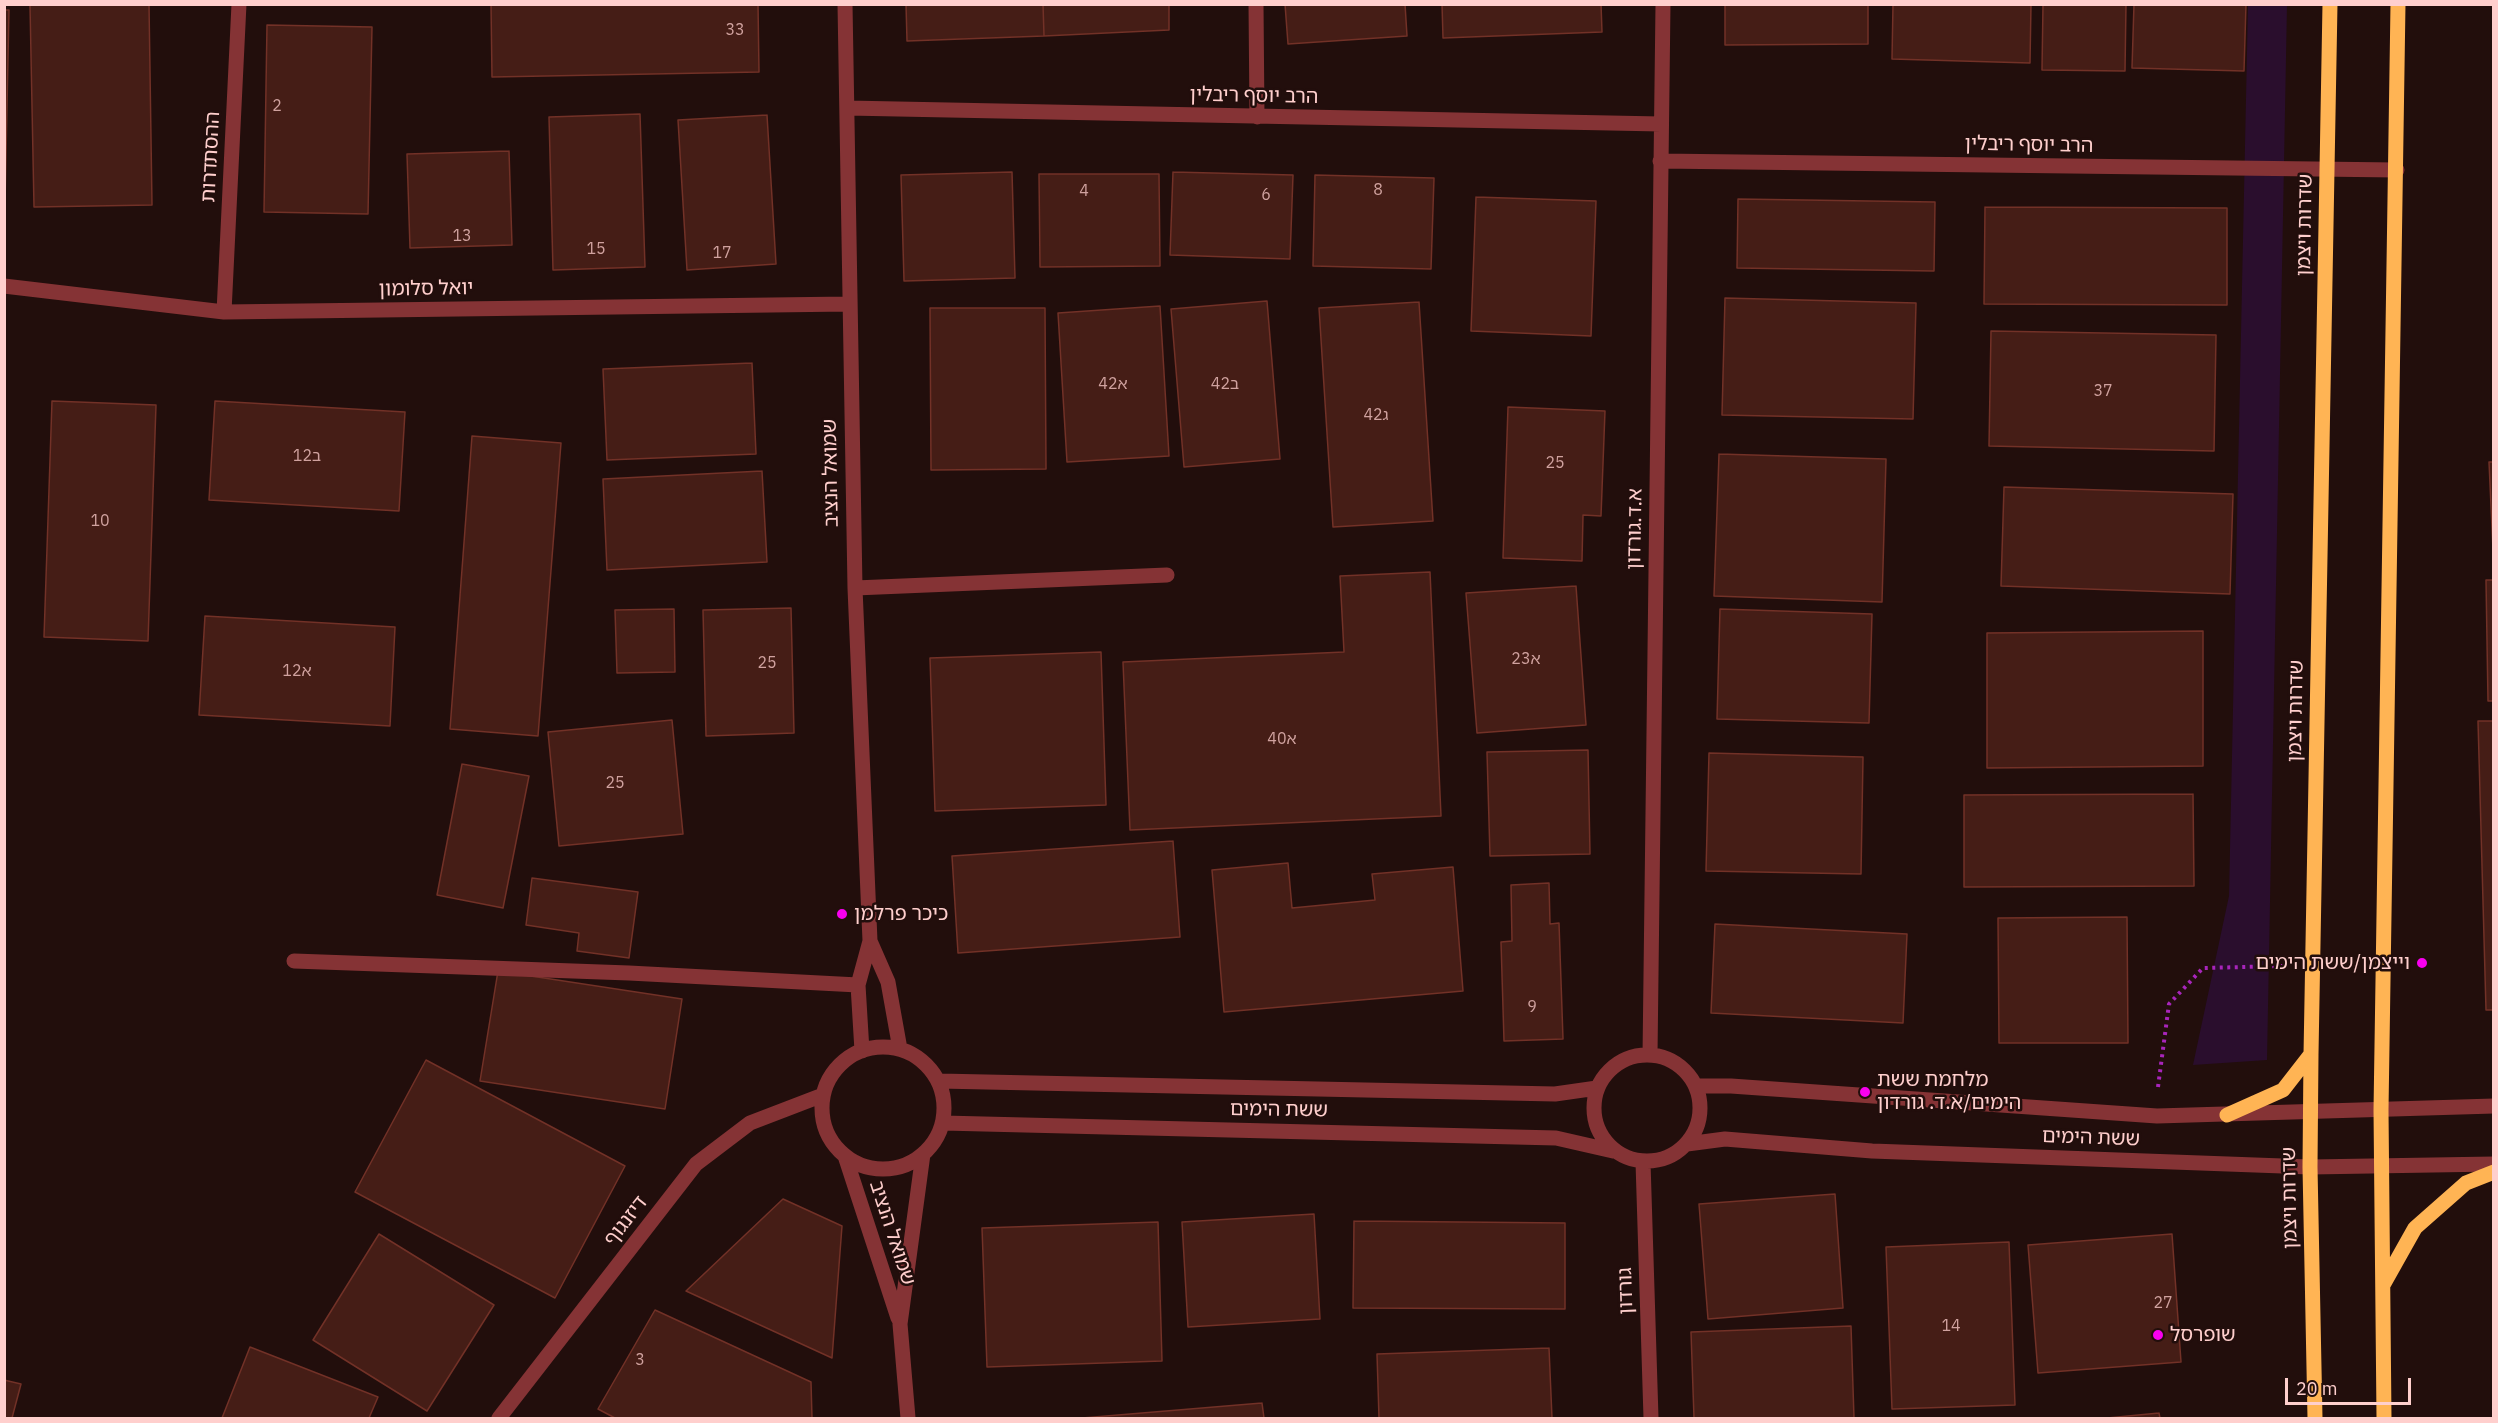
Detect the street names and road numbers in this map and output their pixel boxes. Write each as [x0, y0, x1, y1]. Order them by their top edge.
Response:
street label: הרב יוסף ריבלין [1189, 83, 1319, 109]
street label: ההסתדרות [197, 111, 225, 203]
street label: הרב יוסף ריבלין [1964, 132, 2094, 158]
street label: שדרות ויצמן [2292, 174, 2318, 276]
street label: יואל סלומון [378, 276, 474, 302]
street label: שמואל הנציב [818, 419, 844, 527]
street label: א.ד.גורדון [1622, 488, 1648, 570]
street label: שדרות ויצמן [2283, 660, 2309, 762]
street label: ששת הימים [1230, 1097, 1328, 1123]
street label: ששת הימים [2042, 1124, 2140, 1152]
street label: שדרות ויצמן [2277, 1147, 2303, 1249]
street label: שמואל הנציב [864, 1178, 920, 1288]
street label: דיזנגוף [599, 1191, 653, 1251]
street label: גורדון [1613, 1267, 1639, 1315]

